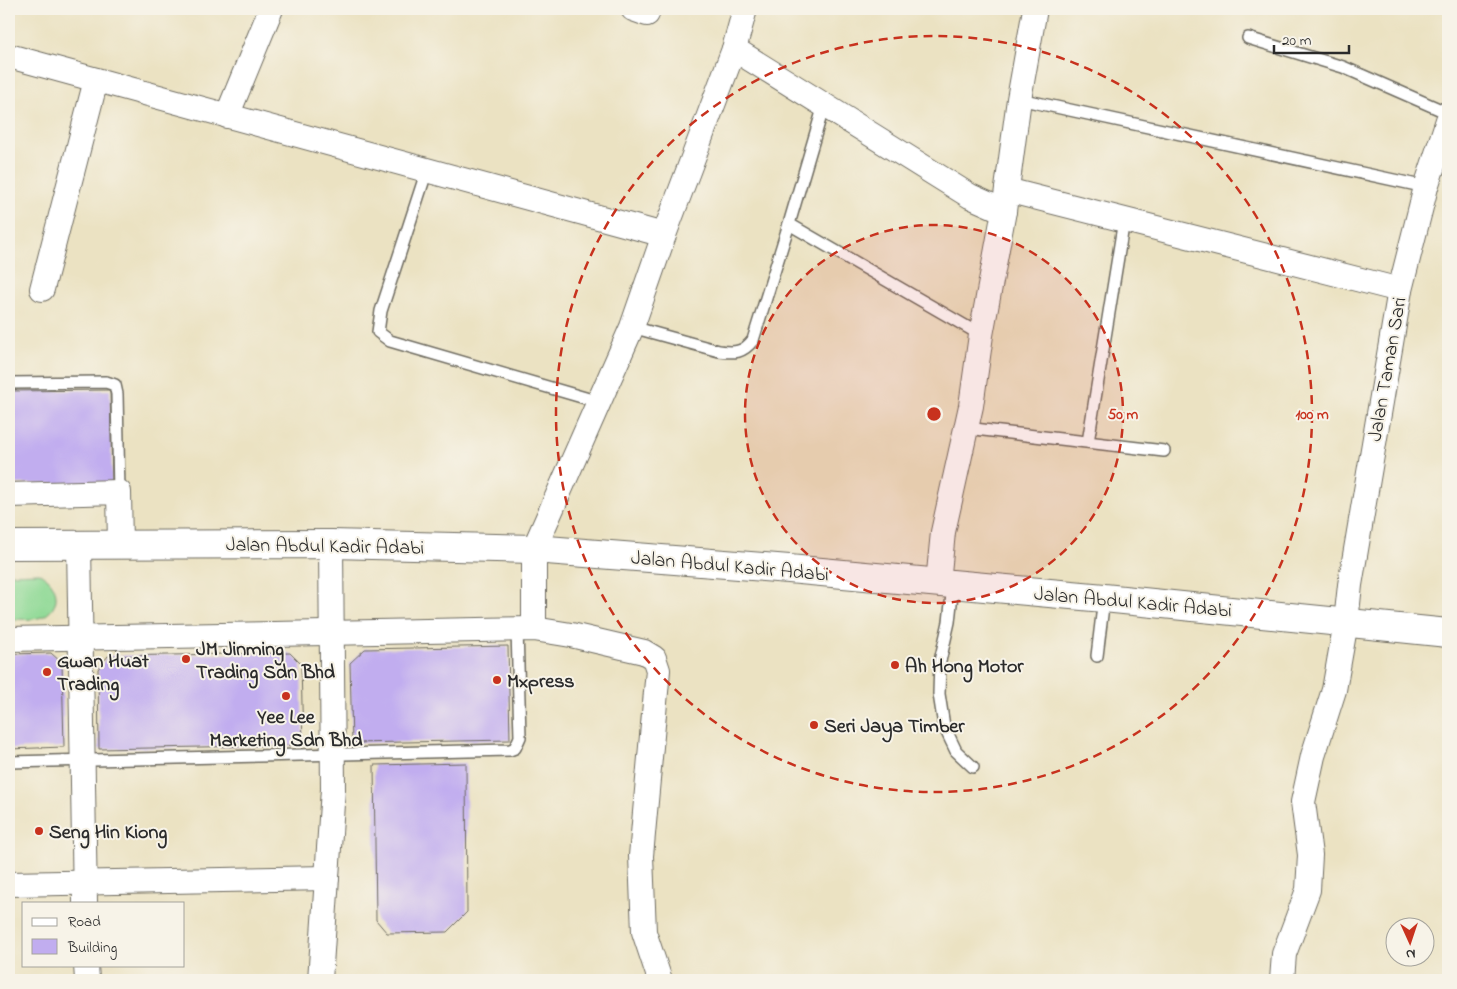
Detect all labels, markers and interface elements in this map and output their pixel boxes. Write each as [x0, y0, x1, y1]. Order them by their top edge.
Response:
scale bar [1274, 22, 1350, 54]
text: 20 m [1282, 30, 1312, 52]
street label: Jalan Taman Sari [1361, 295, 1415, 444]
text: 50 m [1108, 404, 1139, 426]
text: 100 m [1295, 404, 1329, 426]
centre of rings [925, 405, 943, 423]
street label: Jalan Abdul Kadir Adabi [225, 531, 424, 564]
street label: Jalan Abdul Kadir Adabi [630, 544, 830, 591]
street label: Jalan Abdul Kadir Adabi [1033, 580, 1233, 627]
place label: JM Jinming Trading Sdn Bhd [196, 636, 336, 689]
place label: Gwan Huat Trading [57, 648, 149, 701]
marker: JM Jinming Trading Sdn Bhd [180, 653, 192, 665]
place label: Ah Hong Motor [905, 653, 1024, 683]
marker: Ah Hong Motor [889, 659, 901, 671]
marker: Gwan Huat Trading [41, 666, 53, 678]
place label: Mxpress [507, 668, 575, 697]
marker: Mxpress [491, 674, 503, 686]
marker: Yee Lee Marketing Sdn Bhd [280, 690, 292, 702]
place label: Yee Lee Marketing Sdn Bhd [210, 704, 363, 757]
place label: Seri Jaya Timber [824, 713, 965, 743]
marker: Seri Jaya Timber [808, 719, 820, 731]
place label: Seng Hin Kiong [49, 819, 167, 849]
marker: Seng Hin Kiong [33, 825, 45, 837]
legend [22, 902, 185, 966]
text: Road [68, 911, 101, 933]
north arrow [1384, 916, 1434, 966]
text: Building [67, 937, 117, 960]
text: N [1405, 943, 1416, 964]

